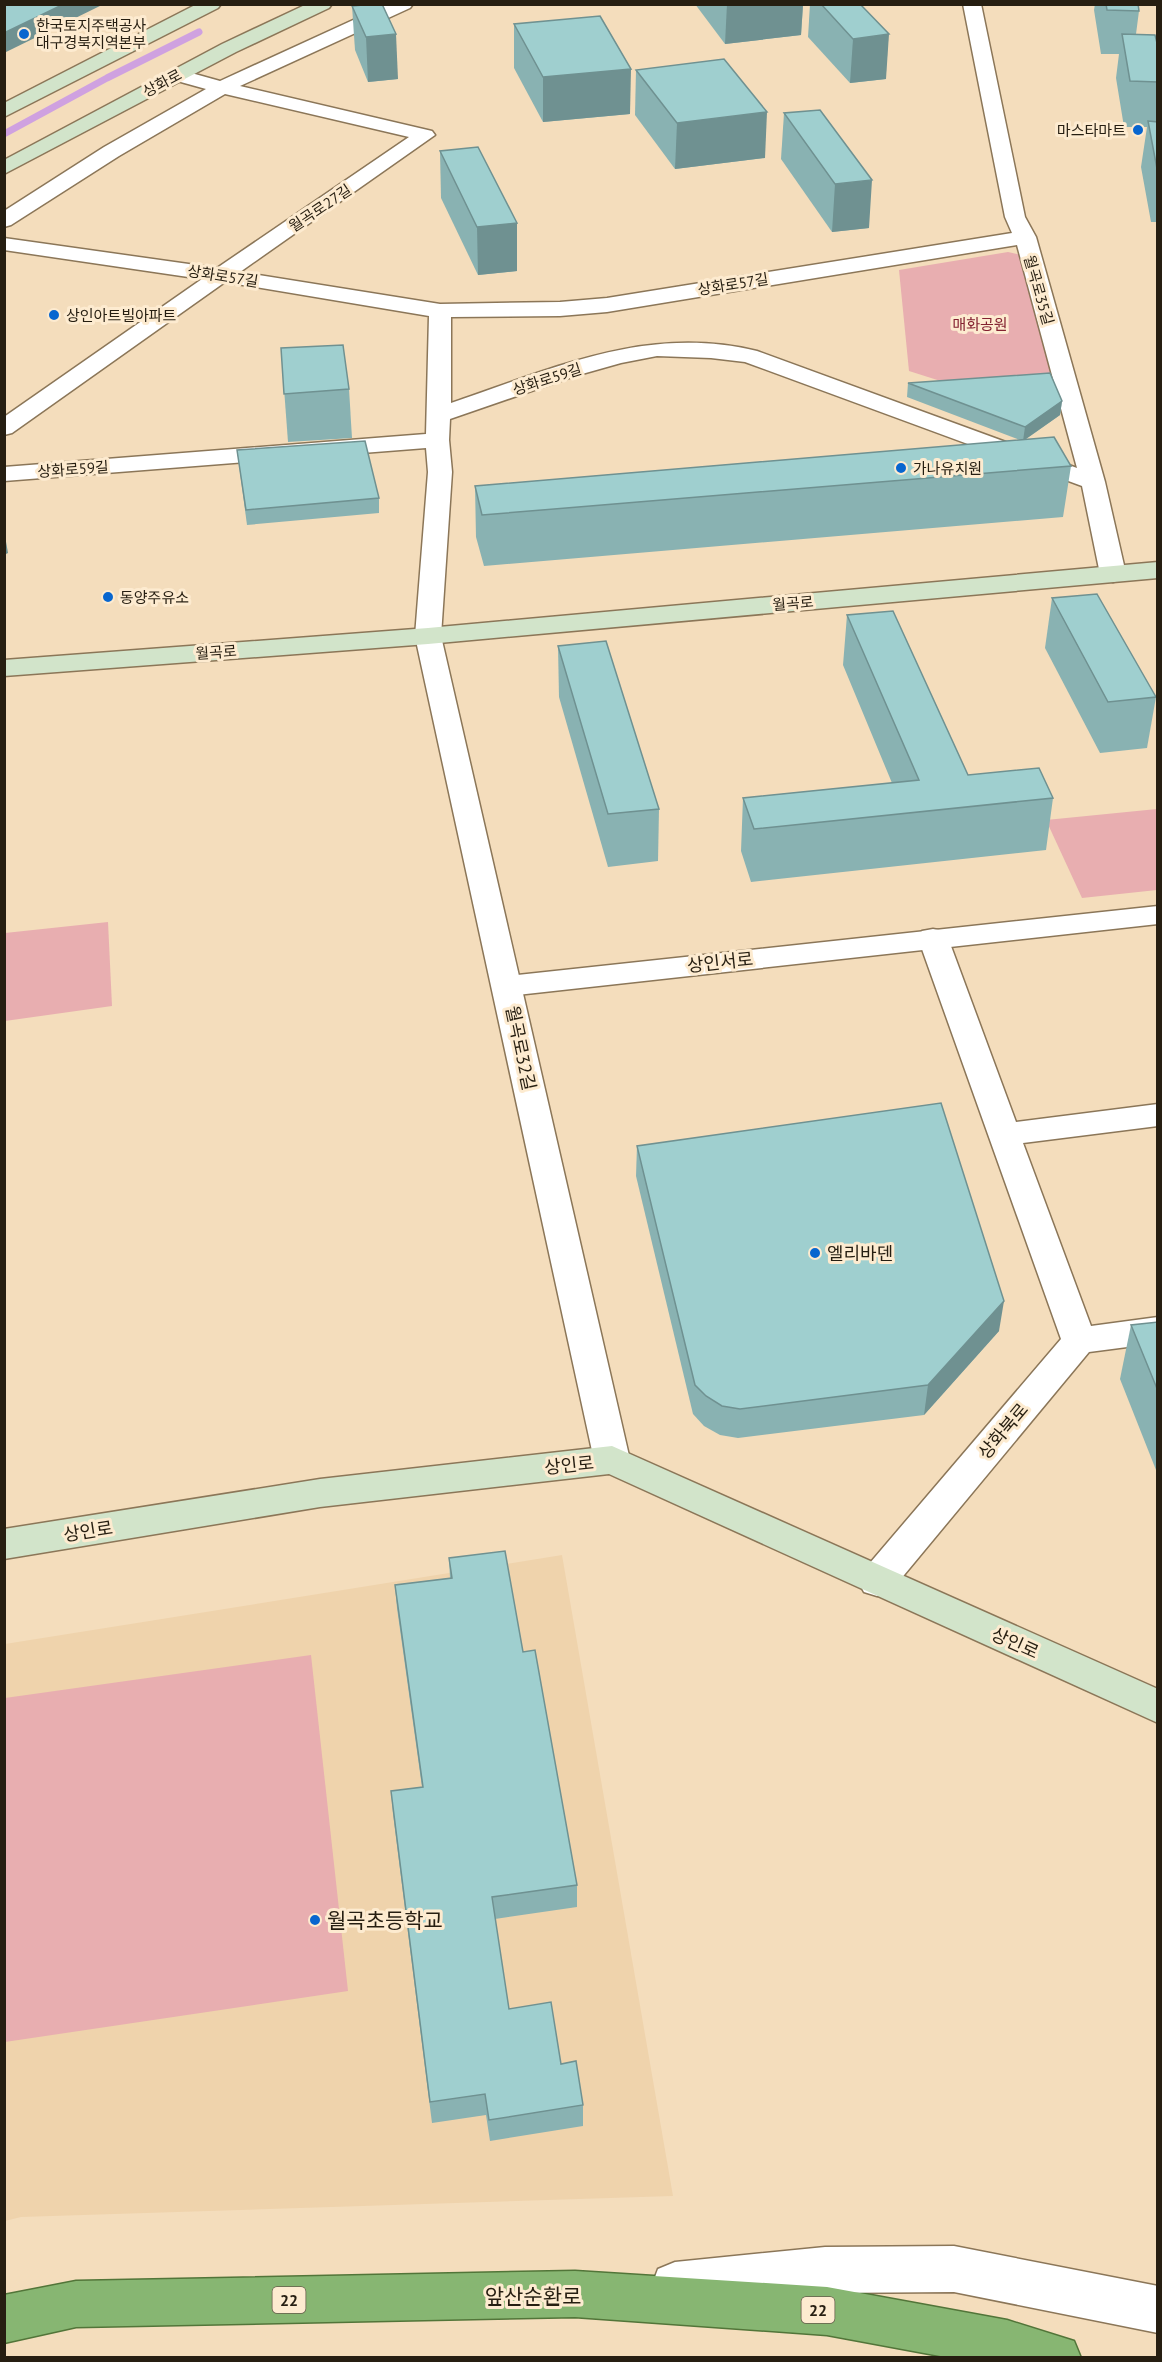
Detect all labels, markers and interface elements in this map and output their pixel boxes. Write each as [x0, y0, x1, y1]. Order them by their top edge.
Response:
place label: 한국토지주택공사 대구경북지역본부 [36, 16, 147, 52]
marker: 한국토지주택공사 대구경북지역본부 [17, 27, 31, 41]
street label: 상화로 [139, 65, 185, 101]
place label: 마스타마트 [1057, 121, 1126, 140]
marker: 마스타마트 [1131, 123, 1145, 137]
street label: 월곡로27길 [285, 180, 355, 236]
street label: 월곡로35길 [1020, 253, 1058, 327]
street label: 상화로57길 [186, 261, 260, 291]
street label: 상화로57길 [696, 269, 770, 299]
place label: 상인아트빌아파트 [66, 306, 177, 325]
marker: 상인아트빌아파트 [47, 308, 61, 322]
park label: 매화공원 [952, 315, 1008, 334]
street label: 상화로59길 [510, 359, 584, 399]
street label: 상화로59길 [37, 457, 109, 481]
place label: 가나유치원 [913, 459, 982, 478]
marker: 가나유치원 [894, 461, 908, 475]
place label: 동양주유소 [120, 588, 189, 607]
marker: 동양주유소 [101, 590, 115, 604]
street label: 월곡로 [772, 592, 814, 614]
street label: 월곡로 [195, 641, 237, 663]
street label: 상인서로 [686, 947, 754, 977]
street label: 월곡로32길 [501, 1004, 541, 1092]
place label: 엘리바덴 [827, 1242, 893, 1265]
marker: 엘리바덴 [808, 1246, 822, 1260]
street label: 상화북로 [973, 1398, 1033, 1464]
street label: 상인로 [543, 1451, 595, 1479]
street label: 상인로 [62, 1516, 114, 1546]
street label: 상인로 [988, 1622, 1042, 1664]
place label: 월곡초등학교 [327, 1907, 443, 1934]
marker: 월곡초등학교 [308, 1913, 322, 1927]
street label: 앞산순환로 [485, 2283, 581, 2310]
road number: 22 [272, 2287, 306, 2313]
road number: 22 [802, 2297, 834, 2323]

